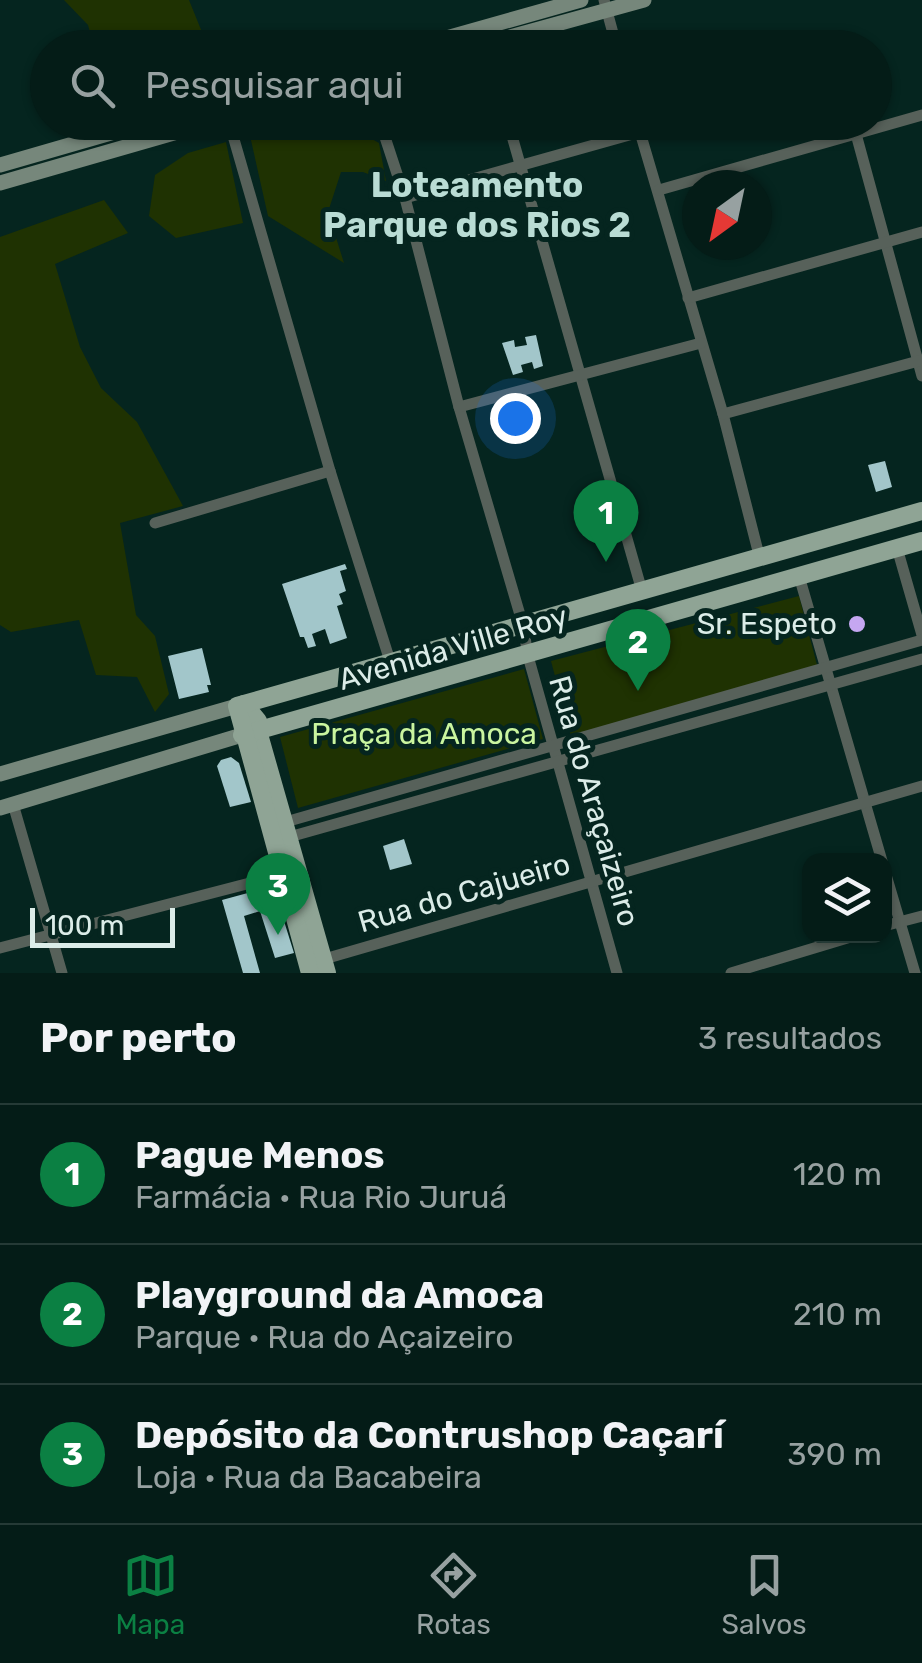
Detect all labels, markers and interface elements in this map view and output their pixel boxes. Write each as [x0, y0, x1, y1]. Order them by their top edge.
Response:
search box [30, 30, 892, 140]
icon: search [65, 58, 120, 113]
text: Pesquisar aqui [145, 62, 403, 108]
district label: Loteamento Parque dos Rios 2 [323, 164, 631, 246]
north arrow [682, 170, 772, 260]
your location [490, 393, 541, 444]
pin: 1 [574, 480, 638, 562]
street label: Avenida Ville Roy [334, 598, 572, 698]
place label: Sr. Espeto [697, 606, 837, 642]
pin: 2 [606, 608, 670, 691]
marker: Sr. Espeto [846, 613, 868, 635]
street label: Rua do Araçaizeiro [541, 672, 647, 930]
park label: Praça da Amoca [311, 716, 537, 752]
street label: Rua do Cajueiro [354, 846, 574, 940]
pin: 3 [246, 852, 310, 935]
map controls [802, 853, 892, 943]
button: layers [802, 853, 892, 943]
scale bar [30, 903, 175, 948]
text: 100 m [45, 909, 124, 942]
text: Por perto [40, 1013, 237, 1063]
text: 3 resultados [698, 1019, 882, 1057]
text: Pague Menos [135, 1132, 385, 1178]
text: 1 [65, 1155, 80, 1193]
text: 120 m [793, 1155, 882, 1193]
text: Farmácia · Rua Rio Juruá [135, 1178, 507, 1216]
text: Playground da Amoca [135, 1272, 544, 1318]
text: 2 [62, 1295, 83, 1333]
text: 210 m [793, 1295, 882, 1333]
text: Parque · Rua do Açaizeiro [135, 1318, 514, 1356]
text: Depósito da Contrushop Caçarí [135, 1412, 724, 1458]
text: 3 [62, 1435, 83, 1473]
text: 390 m [787, 1435, 882, 1473]
text: Loja · Rua da Bacabeira [135, 1458, 482, 1496]
tab: Mapa [115, 1548, 185, 1641]
tab: Rotas [416, 1548, 491, 1641]
tab: Salvos [722, 1548, 807, 1641]

